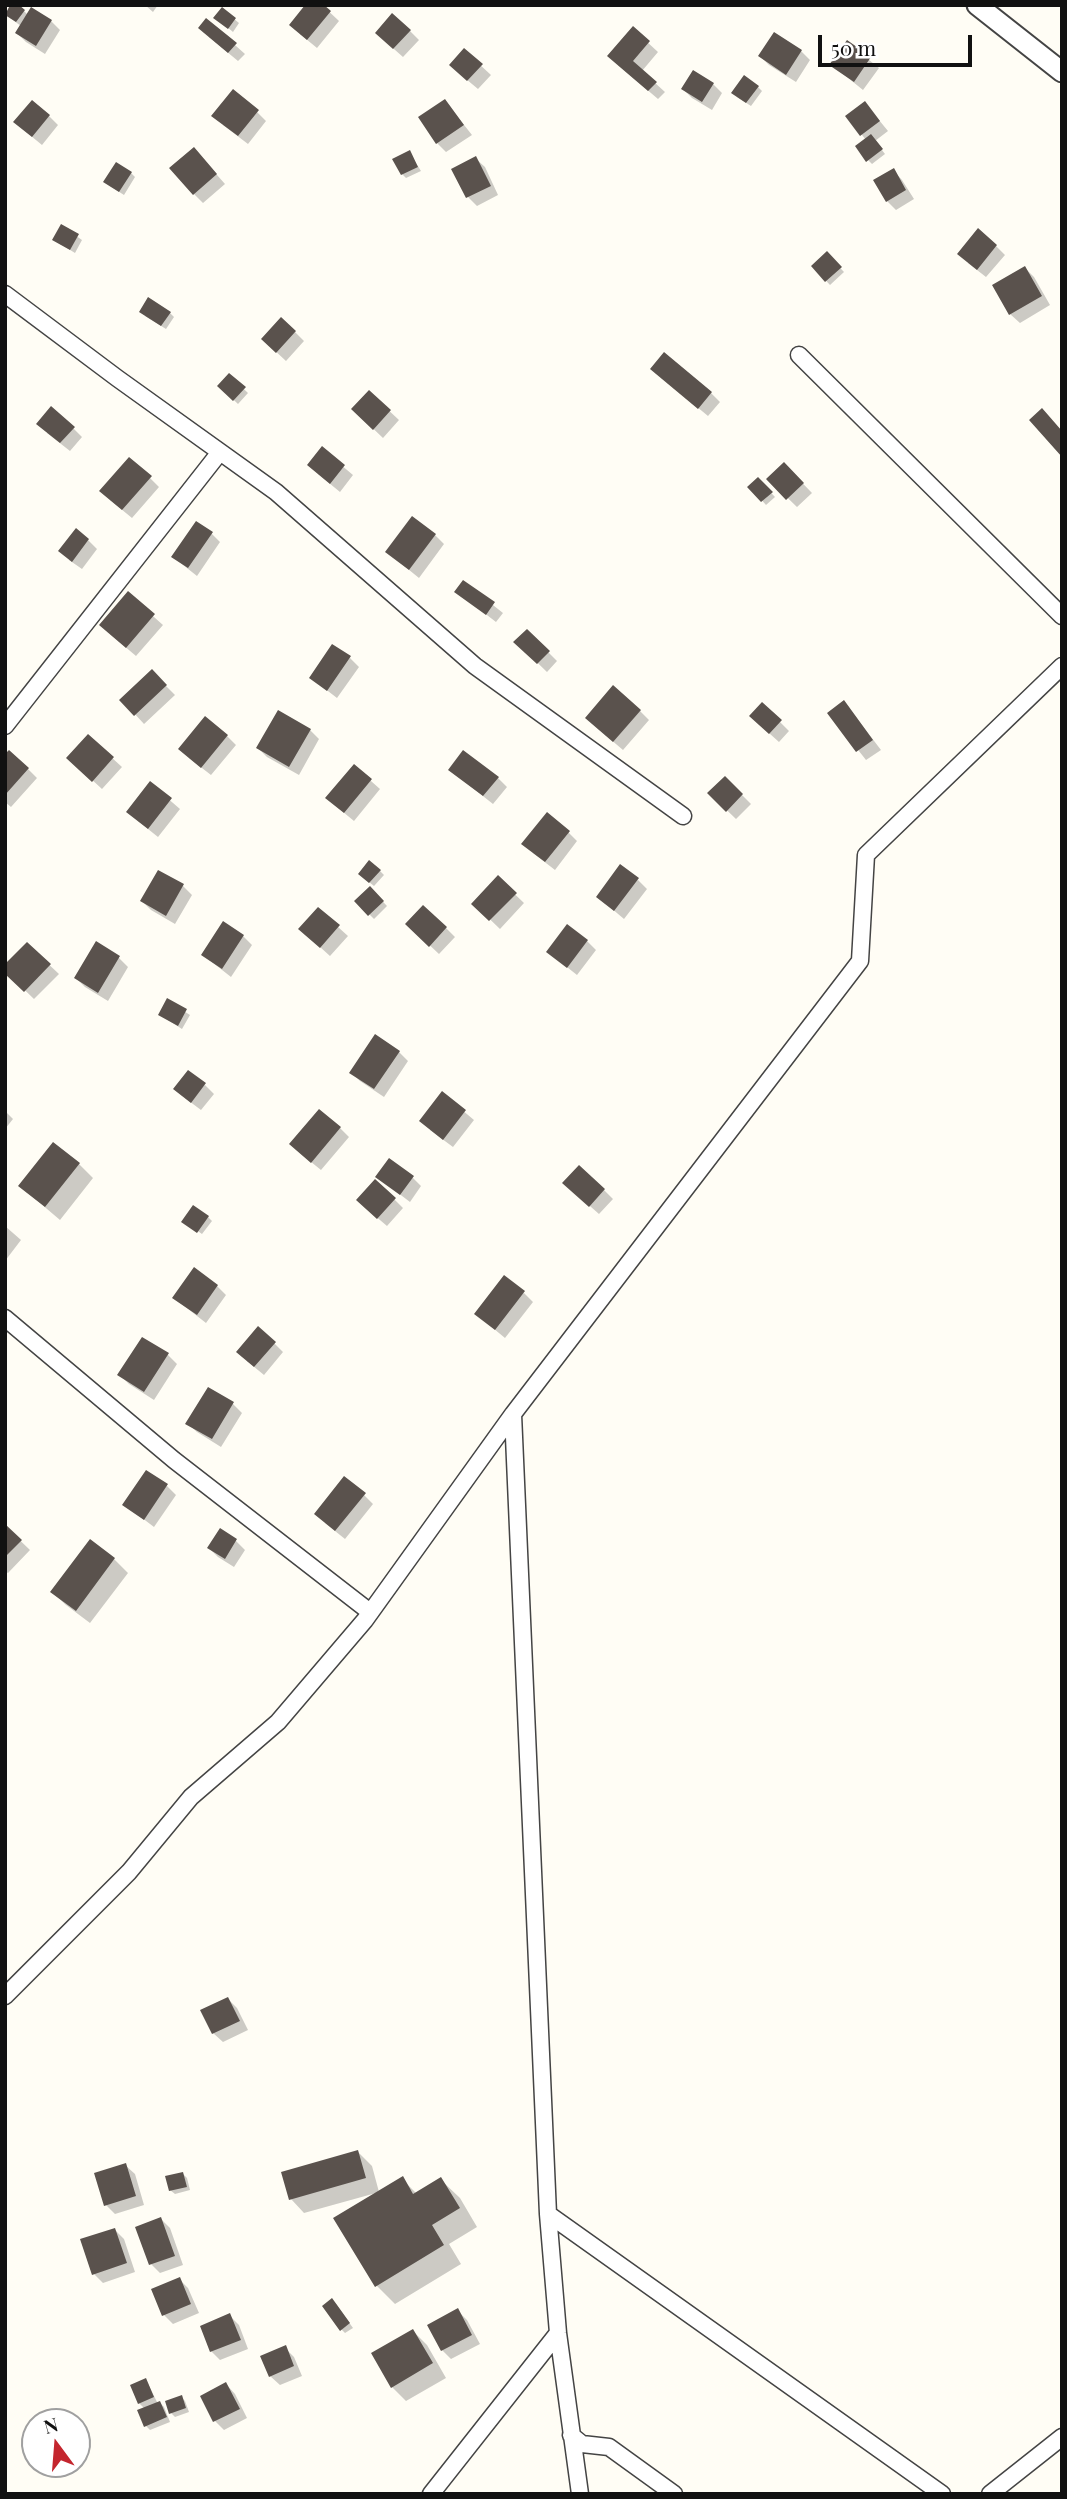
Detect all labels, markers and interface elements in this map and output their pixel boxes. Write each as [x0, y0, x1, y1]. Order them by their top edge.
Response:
scale bar [822, 21, 976, 65]
text: 50 m [831, 33, 876, 61]
north arrow [21, 2408, 91, 2478]
text: N [41, 2410, 61, 2439]

